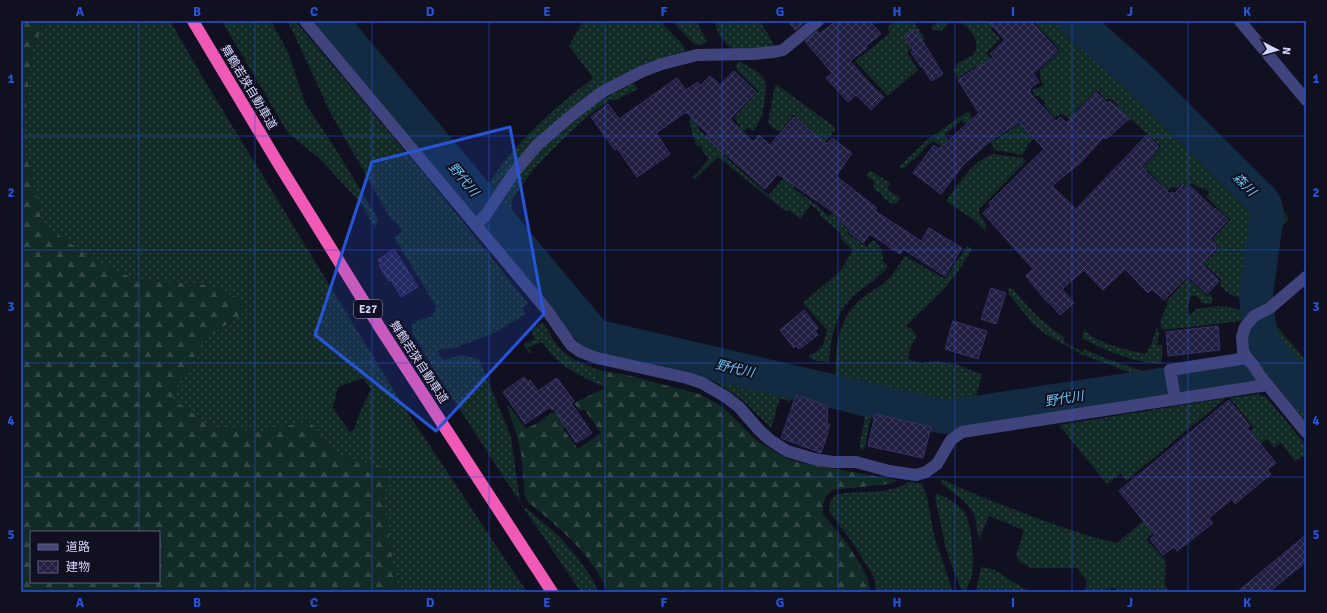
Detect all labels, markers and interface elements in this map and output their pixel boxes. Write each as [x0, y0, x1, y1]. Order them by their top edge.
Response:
text: A [76, 4, 85, 20]
text: B [193, 4, 201, 20]
text: C [310, 4, 318, 20]
text: D [426, 4, 435, 20]
text: E [543, 4, 551, 20]
text: F [661, 4, 668, 20]
text: G [776, 4, 784, 20]
text: H [893, 4, 901, 20]
text: I [1011, 4, 1015, 20]
text: J [1127, 4, 1133, 20]
text: K [1243, 4, 1251, 20]
north arrow [1257, 30, 1297, 70]
street label: 舞鶴若狭自動車道 [217, 42, 280, 132]
text: N [1280, 47, 1293, 55]
text: 1 [7, 71, 15, 87]
text: 1 [1312, 71, 1320, 87]
water label: 野代川 [445, 160, 483, 201]
water label: 森川 [1229, 170, 1261, 201]
text: 2 [7, 185, 15, 201]
text: 2 [1312, 185, 1320, 201]
text: 3 [7, 299, 15, 315]
text: 3 [1312, 299, 1320, 315]
road number: E27 [354, 300, 382, 318]
street label: 舞鶴若狭自動車道 [386, 318, 451, 407]
water label: 野代川 [714, 357, 758, 382]
water label: 野代川 [1044, 388, 1087, 410]
text: 4 [7, 413, 15, 429]
text: 4 [1312, 413, 1320, 429]
text: 5 [7, 527, 15, 543]
text: 5 [1312, 527, 1320, 543]
legend [30, 531, 160, 583]
text: 道路 [66, 540, 90, 555]
text: 建物 [66, 560, 90, 575]
text: A [76, 595, 85, 611]
text: B [193, 595, 201, 611]
text: C [310, 595, 318, 611]
text: D [426, 595, 435, 611]
text: E [543, 595, 551, 611]
text: F [661, 595, 668, 611]
text: G [776, 595, 784, 611]
text: H [893, 595, 901, 611]
text: I [1011, 595, 1015, 611]
text: J [1127, 595, 1133, 611]
text: K [1243, 595, 1251, 611]

